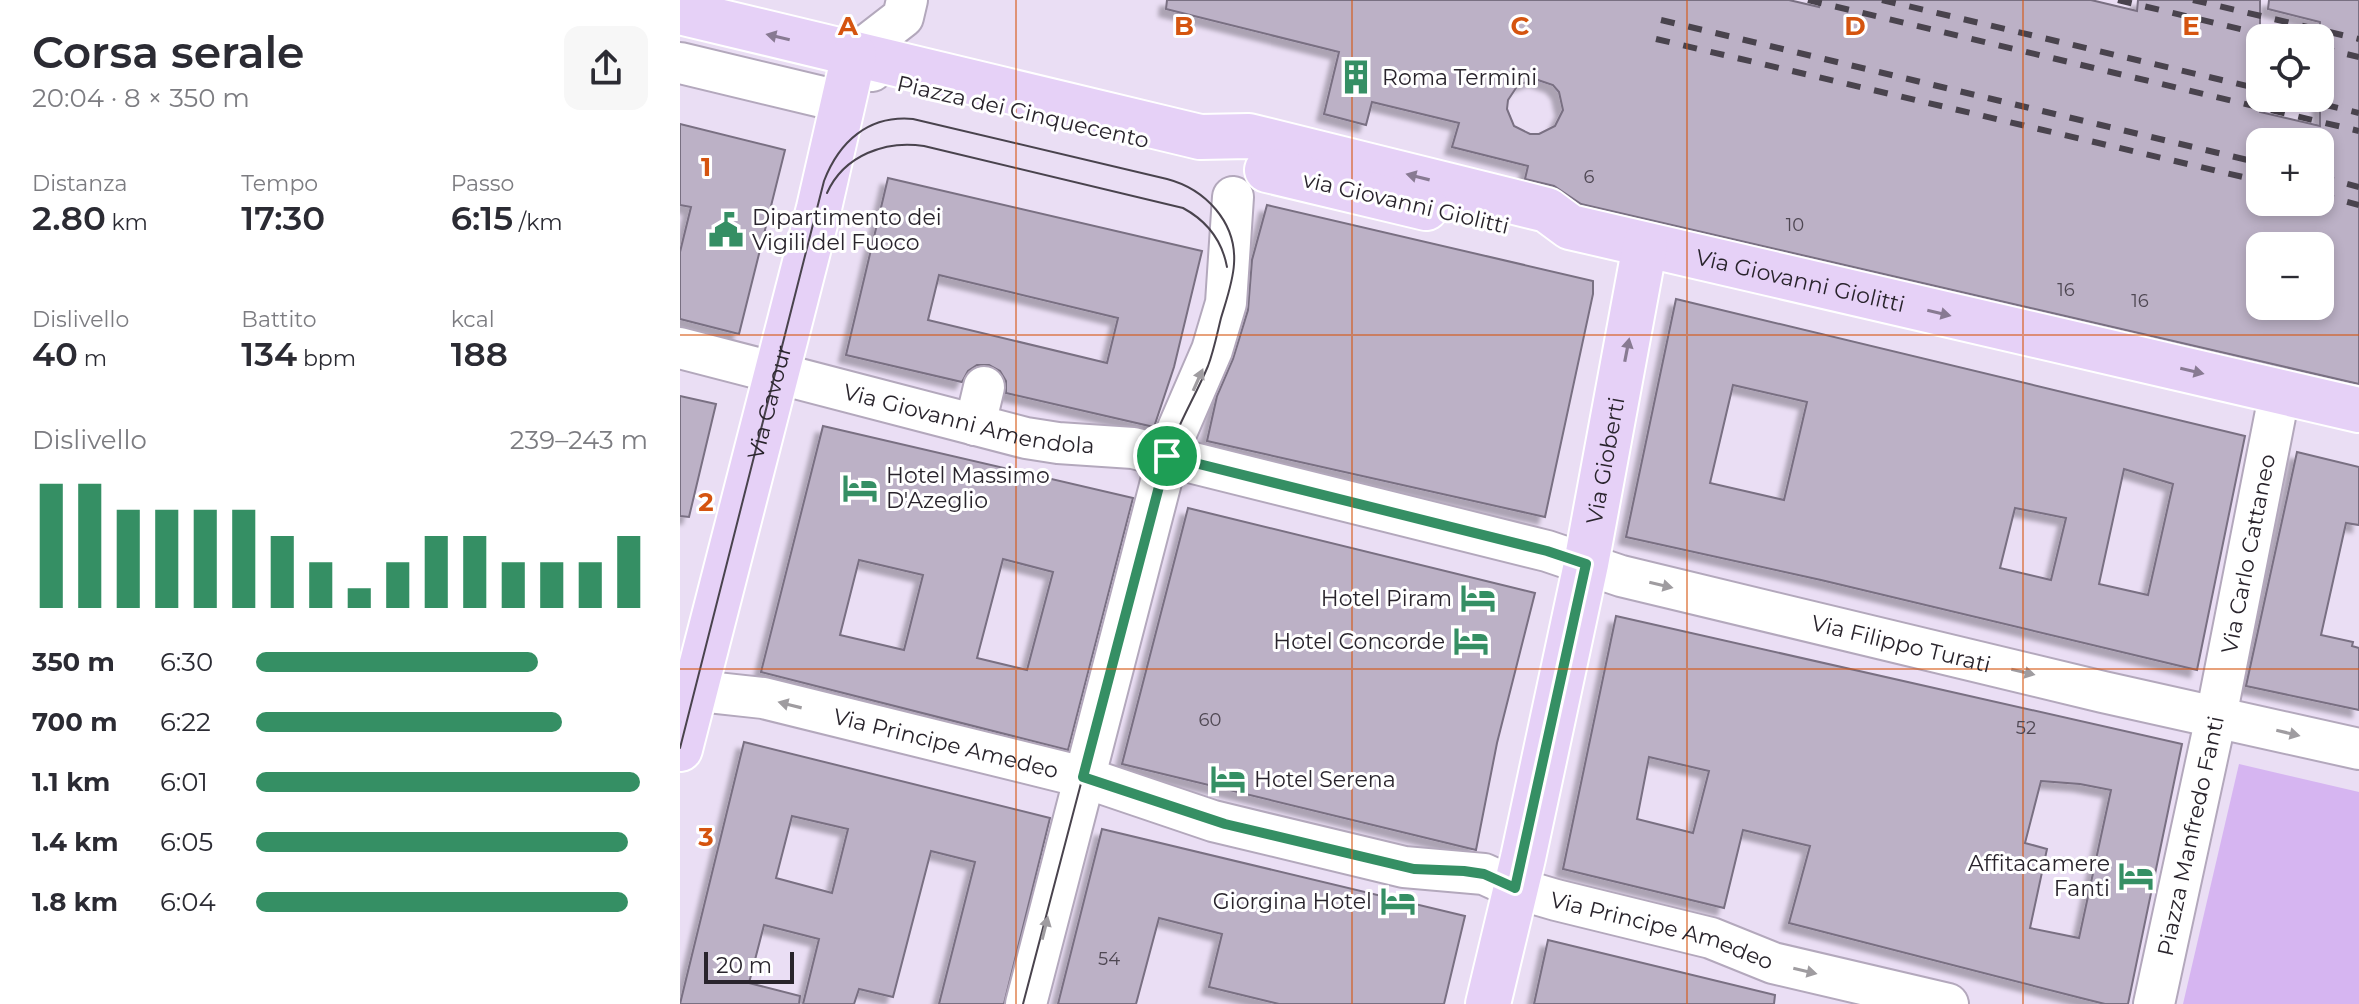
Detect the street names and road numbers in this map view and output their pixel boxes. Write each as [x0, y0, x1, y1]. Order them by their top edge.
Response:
street label: Piazza dei Cinquecento [894, 70, 1152, 154]
street label: via Giovanni Giolitti [1300, 166, 1512, 240]
street label: Via Giovanni Giolitti [1693, 243, 1908, 318]
street label: Via Cavour [741, 342, 797, 462]
street label: Via Giovanni Amendola [841, 378, 1095, 459]
street label: Via Gioberti [1580, 395, 1630, 526]
street label: Via Carlo Cattaneo [2215, 452, 2281, 656]
street label: Via Filippo Turati [1809, 609, 1994, 678]
street label: Via Principe Amedeo [831, 702, 1061, 784]
street label: Piazza Manfredo Fanti [2151, 713, 2229, 958]
street label: Via Principe Amedeo [1548, 886, 1777, 975]

